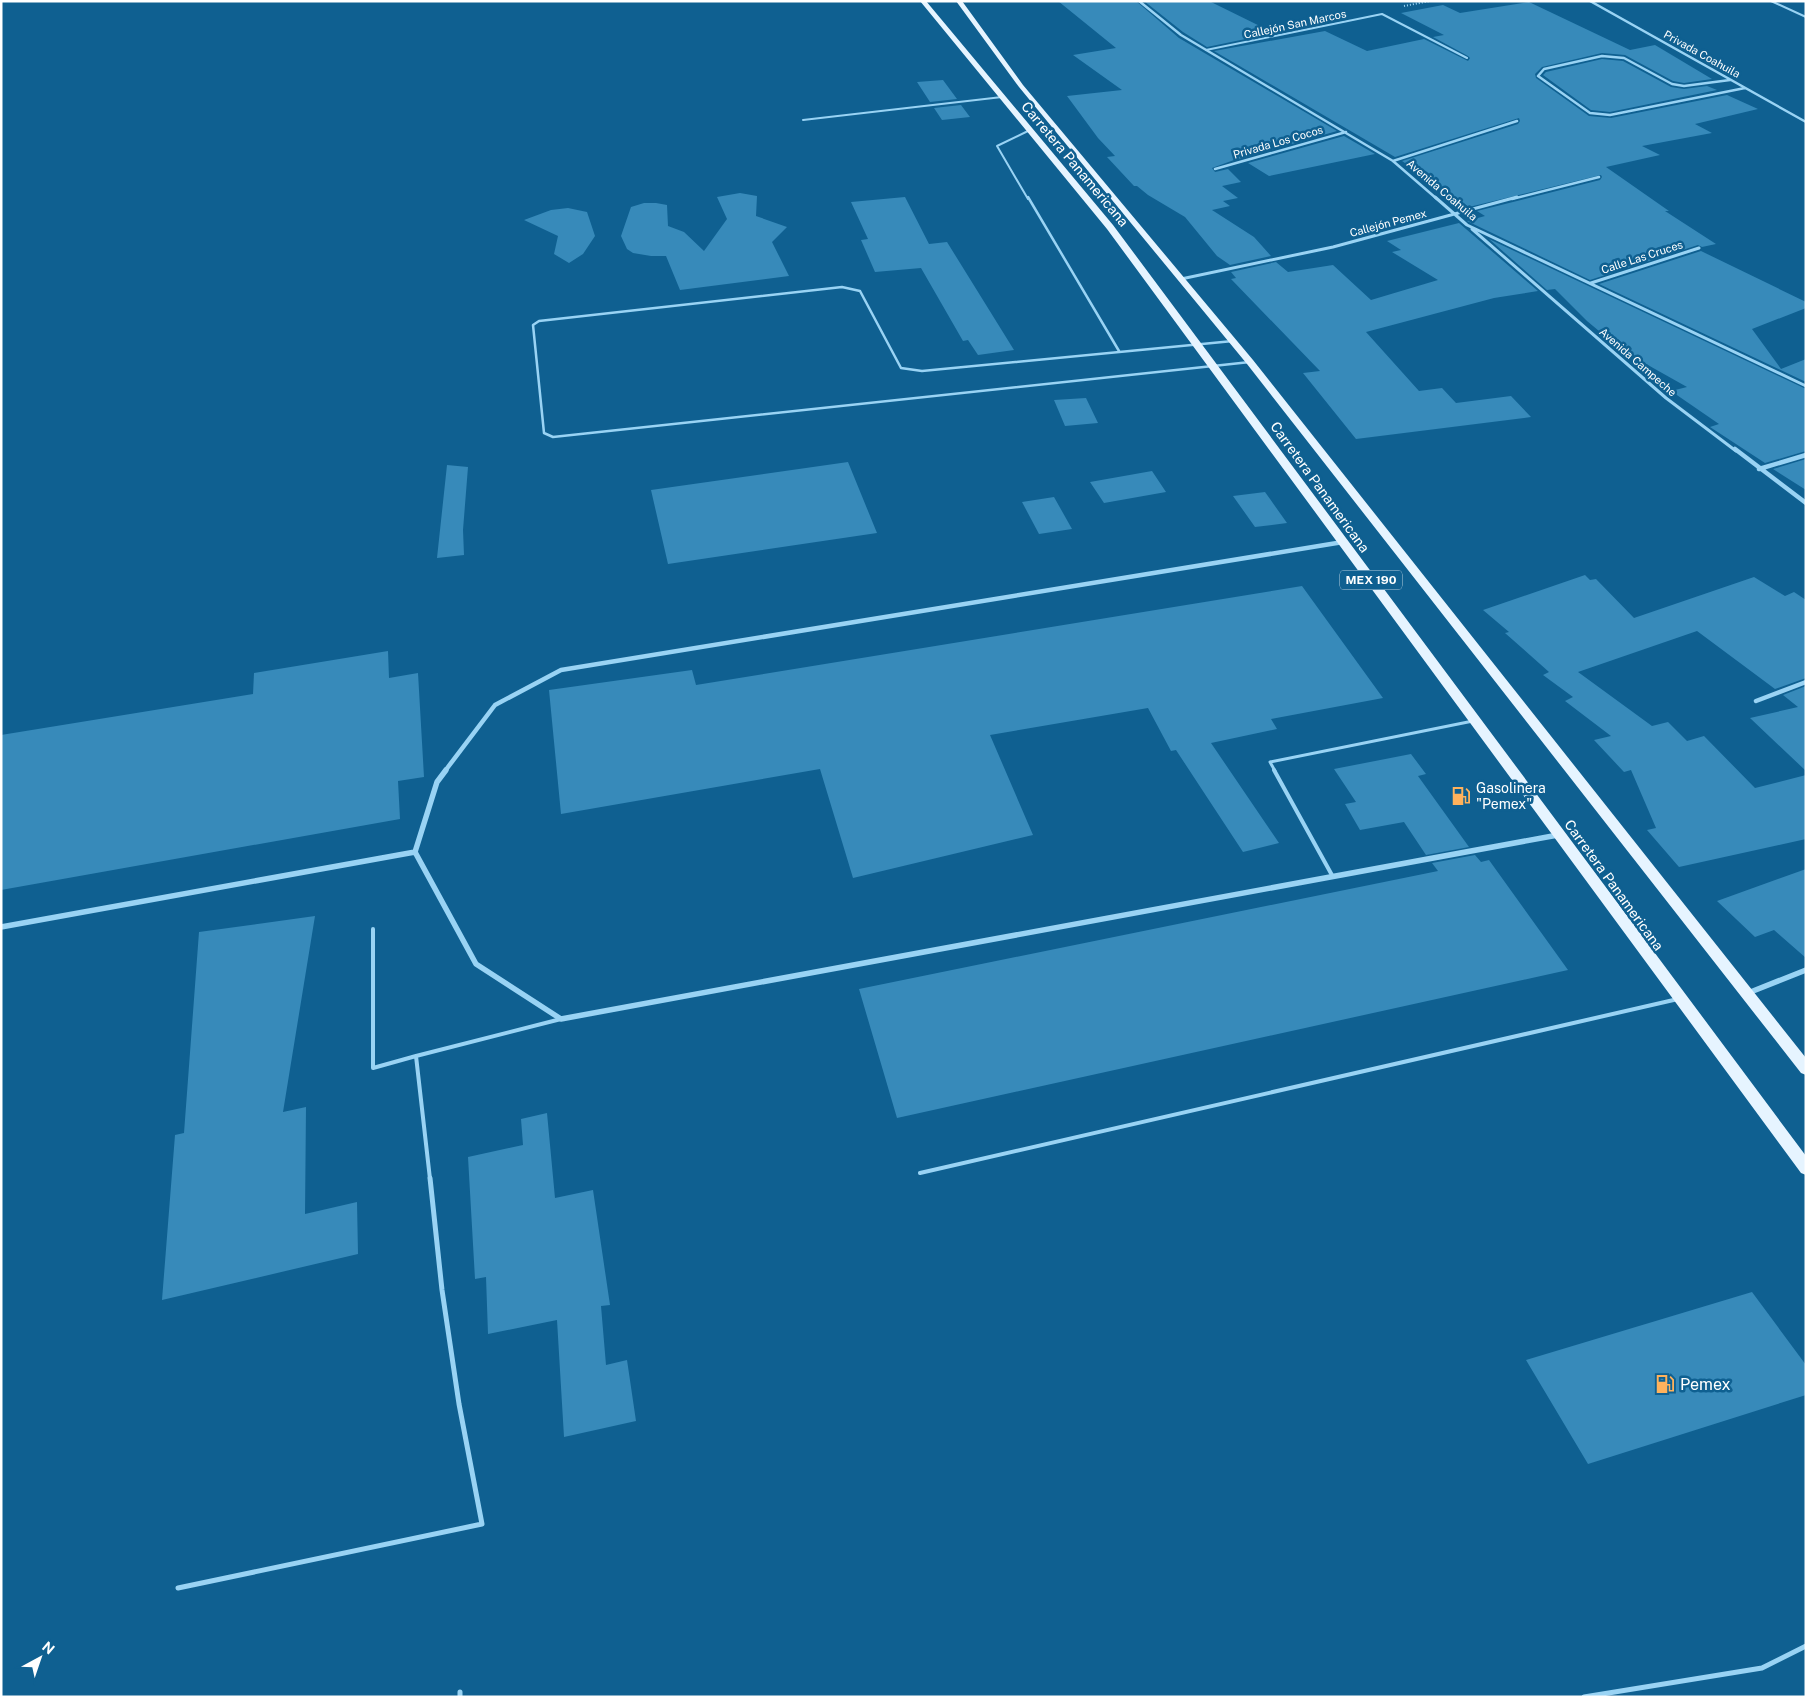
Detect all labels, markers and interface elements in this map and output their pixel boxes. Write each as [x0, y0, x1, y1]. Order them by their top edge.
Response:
street label: Callejón San Marcos [1243, 7, 1348, 41]
street label: Privada Coahuila [1662, 28, 1742, 80]
street label: Carretera Panamericana [1018, 98, 1132, 230]
street label: Privada Los Cocos [1232, 123, 1325, 161]
street label: Avenida Coahuila [1404, 157, 1480, 223]
street label: Callejón Pemex [1348, 207, 1428, 239]
street label: Calle Las Cruces [1600, 238, 1685, 276]
street label: Avenida Campeche [1597, 325, 1679, 399]
street label: Carretera Panamericana [1267, 419, 1373, 555]
road number: MEX 190 [1340, 570, 1402, 590]
place label: Gasolinera "Pemex" [1476, 780, 1546, 812]
fuel station icon: Gasolinera "Pemex" [1450, 785, 1472, 807]
street label: Carretera Panamericana [1561, 817, 1667, 953]
fuel station icon: Pemex [1654, 1373, 1676, 1395]
place label: Pemex [1680, 1375, 1730, 1394]
north arrow [15, 1633, 65, 1683]
text: N [39, 1638, 58, 1658]

